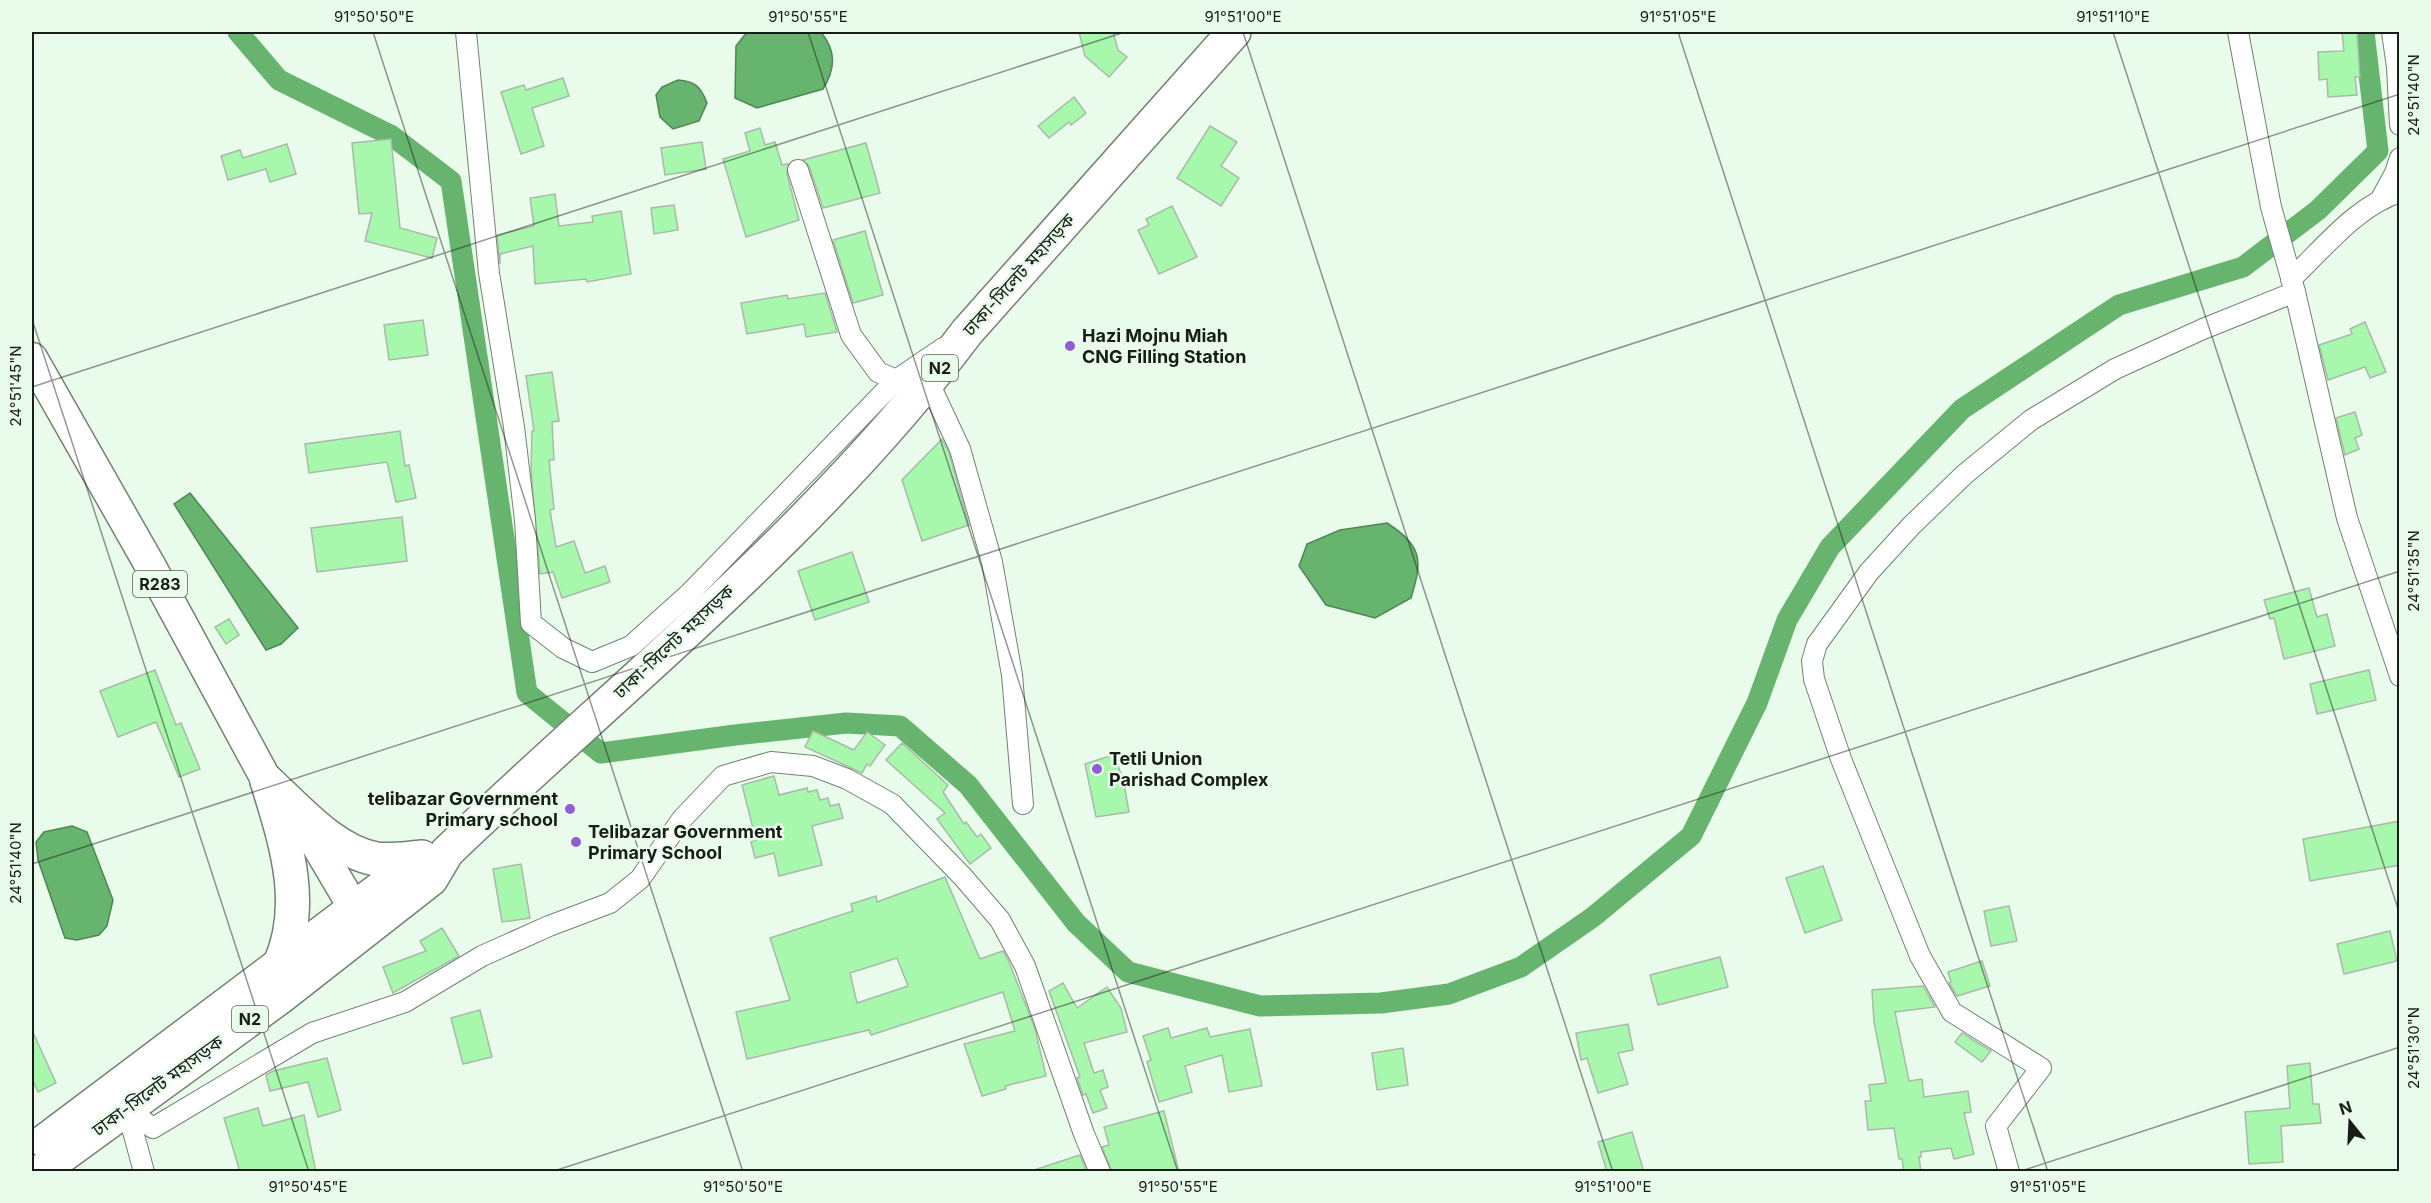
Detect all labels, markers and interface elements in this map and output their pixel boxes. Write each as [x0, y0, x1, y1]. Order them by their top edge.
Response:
text: 91°50'50"E [334, 7, 414, 26]
text: 91°50'55"E [768, 7, 848, 26]
text: 91°51'00"E [1205, 7, 1281, 26]
text: 91°51'05"E [1640, 7, 1716, 26]
text: 91°51'10"E [2076, 7, 2150, 26]
text: 24°51'40"N [2404, 54, 2423, 136]
street label: ঢাকা-সিলেট মহাসড়ক [958, 209, 1079, 341]
place label: Hazi Mojnu Miah CNG Filling Station [1082, 325, 1246, 367]
marker: Hazi Mojnu Miah CNG Filling Station [1063, 339, 1077, 353]
text: 24°51'45"N [6, 345, 25, 427]
road number: N2 [922, 355, 958, 381]
text: 24°51'35"N [2404, 530, 2423, 612]
road number: R283 [133, 571, 187, 597]
street label: ঢাকা-সিলেট মহাসড়ক [608, 580, 738, 703]
place label: Tetli Union Parishad Complex [1109, 748, 1269, 790]
marker: Tetli Union Parishad Complex [1090, 762, 1104, 776]
place label: telibazar Government Primary school [368, 788, 558, 830]
marker: telibazar Government Primary school [563, 802, 577, 816]
place label: Telibazar Government Primary School [588, 821, 783, 863]
text: 24°51'40"N [6, 822, 25, 904]
marker: Telibazar Government Primary School [569, 835, 583, 849]
road number: N2 [232, 1006, 268, 1032]
text: 24°51'30"N [2404, 1007, 2423, 1089]
street label: ঢাকা-সিলেট মহাসড়ক [87, 1031, 228, 1141]
north arrow [2320, 1092, 2380, 1152]
text: N [2336, 1096, 2354, 1119]
text: 91°50'45"E [268, 1177, 348, 1196]
text: 91°50'50"E [703, 1177, 783, 1196]
text: 91°50'55"E [1138, 1177, 1218, 1196]
text: 91°51'00"E [1575, 1177, 1651, 1196]
text: 91°51'05"E [2010, 1177, 2086, 1196]

